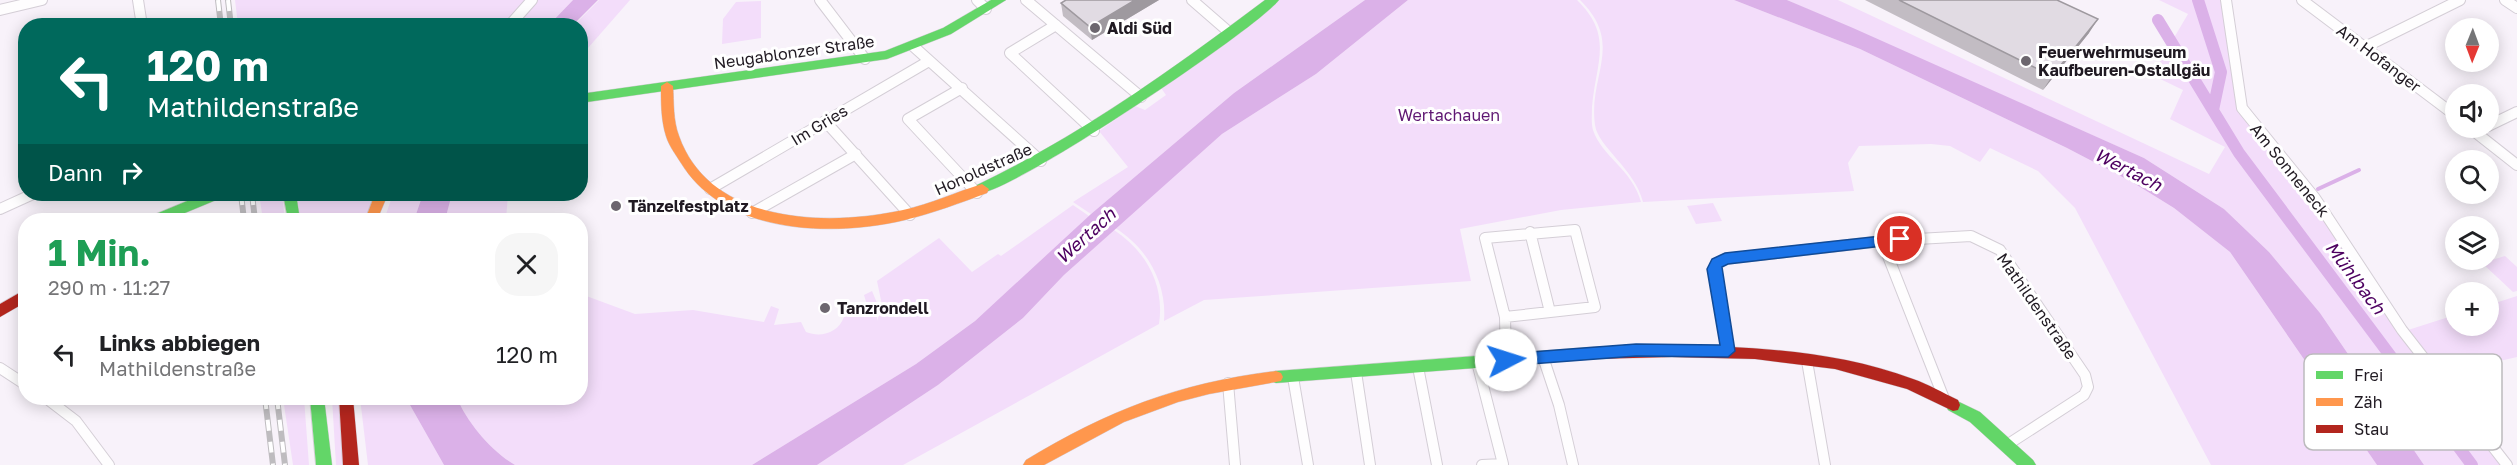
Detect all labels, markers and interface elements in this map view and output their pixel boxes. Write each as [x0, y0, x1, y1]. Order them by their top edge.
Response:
place label: Aldi Süd [1107, 18, 1172, 38]
north arrow [2445, 18, 2499, 72]
map controls [2445, 18, 2499, 336]
street label: Am Hofanger [2333, 20, 2425, 96]
marker: Aldi Süd [1088, 21, 1102, 35]
street label: Neugablonzer Straße [712, 31, 876, 73]
text: 120 m [147, 40, 269, 90]
icon: left [48, 42, 126, 120]
place label: Feuerwehrmuseum Kaufbeuren-Ostallgäu [2038, 42, 2210, 80]
marker: Feuerwehrmuseum Kaufbeuren-Ostallgäu [2019, 54, 2033, 68]
button: sound [2445, 84, 2499, 138]
text: Mathildenstraße [147, 91, 359, 123]
street label: Im Gries [787, 100, 851, 150]
park label: Wertachauen [1398, 105, 1500, 125]
street label: Am Sonneneck [2246, 119, 2334, 221]
street label: Honoldstraße [931, 139, 1035, 199]
water label: Wertach [2091, 143, 2167, 196]
button: search [2445, 150, 2499, 204]
icon: right [115, 156, 148, 189]
text: Dann [48, 159, 103, 186]
place label: Tänzelfestplatz [628, 196, 749, 216]
marker: Tänzelfestplatz [609, 199, 623, 213]
water label: Wertach [1051, 202, 1120, 268]
pin [1874, 213, 1925, 264]
button: layers [2445, 216, 2499, 270]
icon: arrive [1883, 222, 1916, 255]
text: 1 Min. [48, 231, 151, 274]
button: close [495, 233, 558, 296]
water label: Mühlbach [2321, 237, 2391, 319]
street label: Mathildenstraße [1993, 249, 2081, 363]
text: 290 m · 11:27 [48, 275, 170, 299]
button: + [2445, 282, 2499, 336]
place label: Tanzrondell [837, 298, 929, 318]
marker: Tanzrondell [818, 301, 832, 315]
position arrow [1474, 328, 1538, 392]
text: Links abbiegen [99, 329, 260, 356]
icon: left [48, 338, 81, 371]
text: 120 m [496, 341, 558, 368]
legend [2304, 354, 2502, 450]
text: Mathildenstraße [99, 356, 256, 380]
text: Frei [2354, 365, 2383, 385]
text: Zäh [2354, 392, 2382, 412]
text: Stau [2354, 419, 2389, 439]

